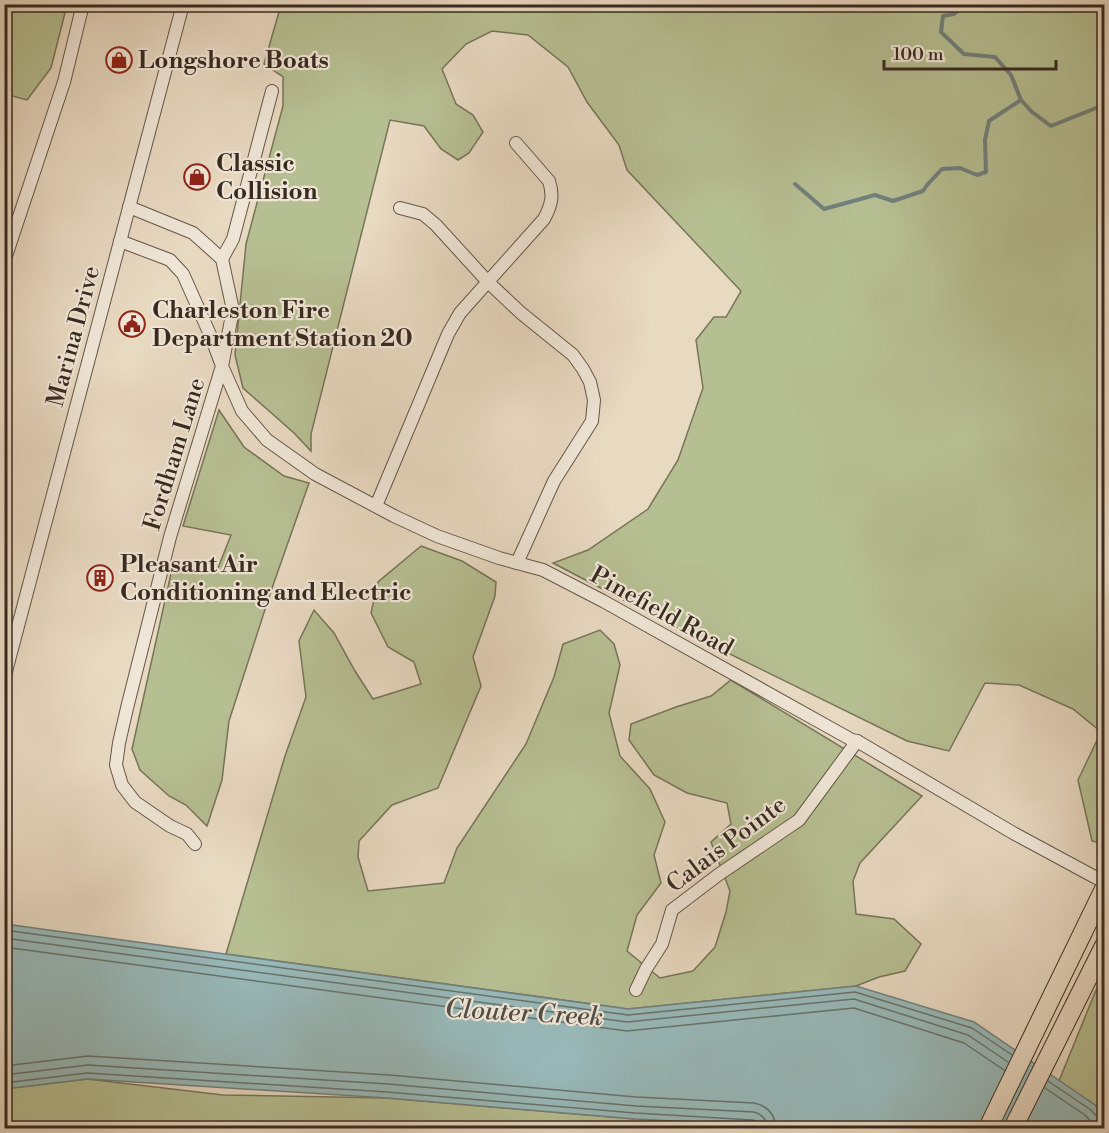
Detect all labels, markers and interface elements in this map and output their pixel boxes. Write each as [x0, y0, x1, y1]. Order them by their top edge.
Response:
scale bar [884, 33, 1056, 71]
text: 100 m [893, 43, 944, 66]
shop icon: Longshore Boats [104, 45, 134, 75]
place label: Longshore Boats [138, 46, 329, 76]
place label: Classic Collision [216, 149, 318, 207]
shop icon: Classic Collision [182, 162, 212, 192]
street label: Marina Drive [41, 263, 107, 410]
place label: Charleston Fire Department Station 20 [152, 296, 413, 354]
public building icon: Charleston Fire Department Station 20 [117, 309, 147, 339]
street label: Fordham Lane [137, 374, 212, 534]
place label: Pleasant Air Conditioning and Electric [120, 550, 411, 608]
street label: Pinefield Road [585, 560, 739, 664]
building icon: Pleasant Air Conditioning and Electric [85, 563, 115, 593]
street label: Calais Pointe [661, 790, 792, 900]
water label: Clouter Creek [444, 993, 604, 1033]

